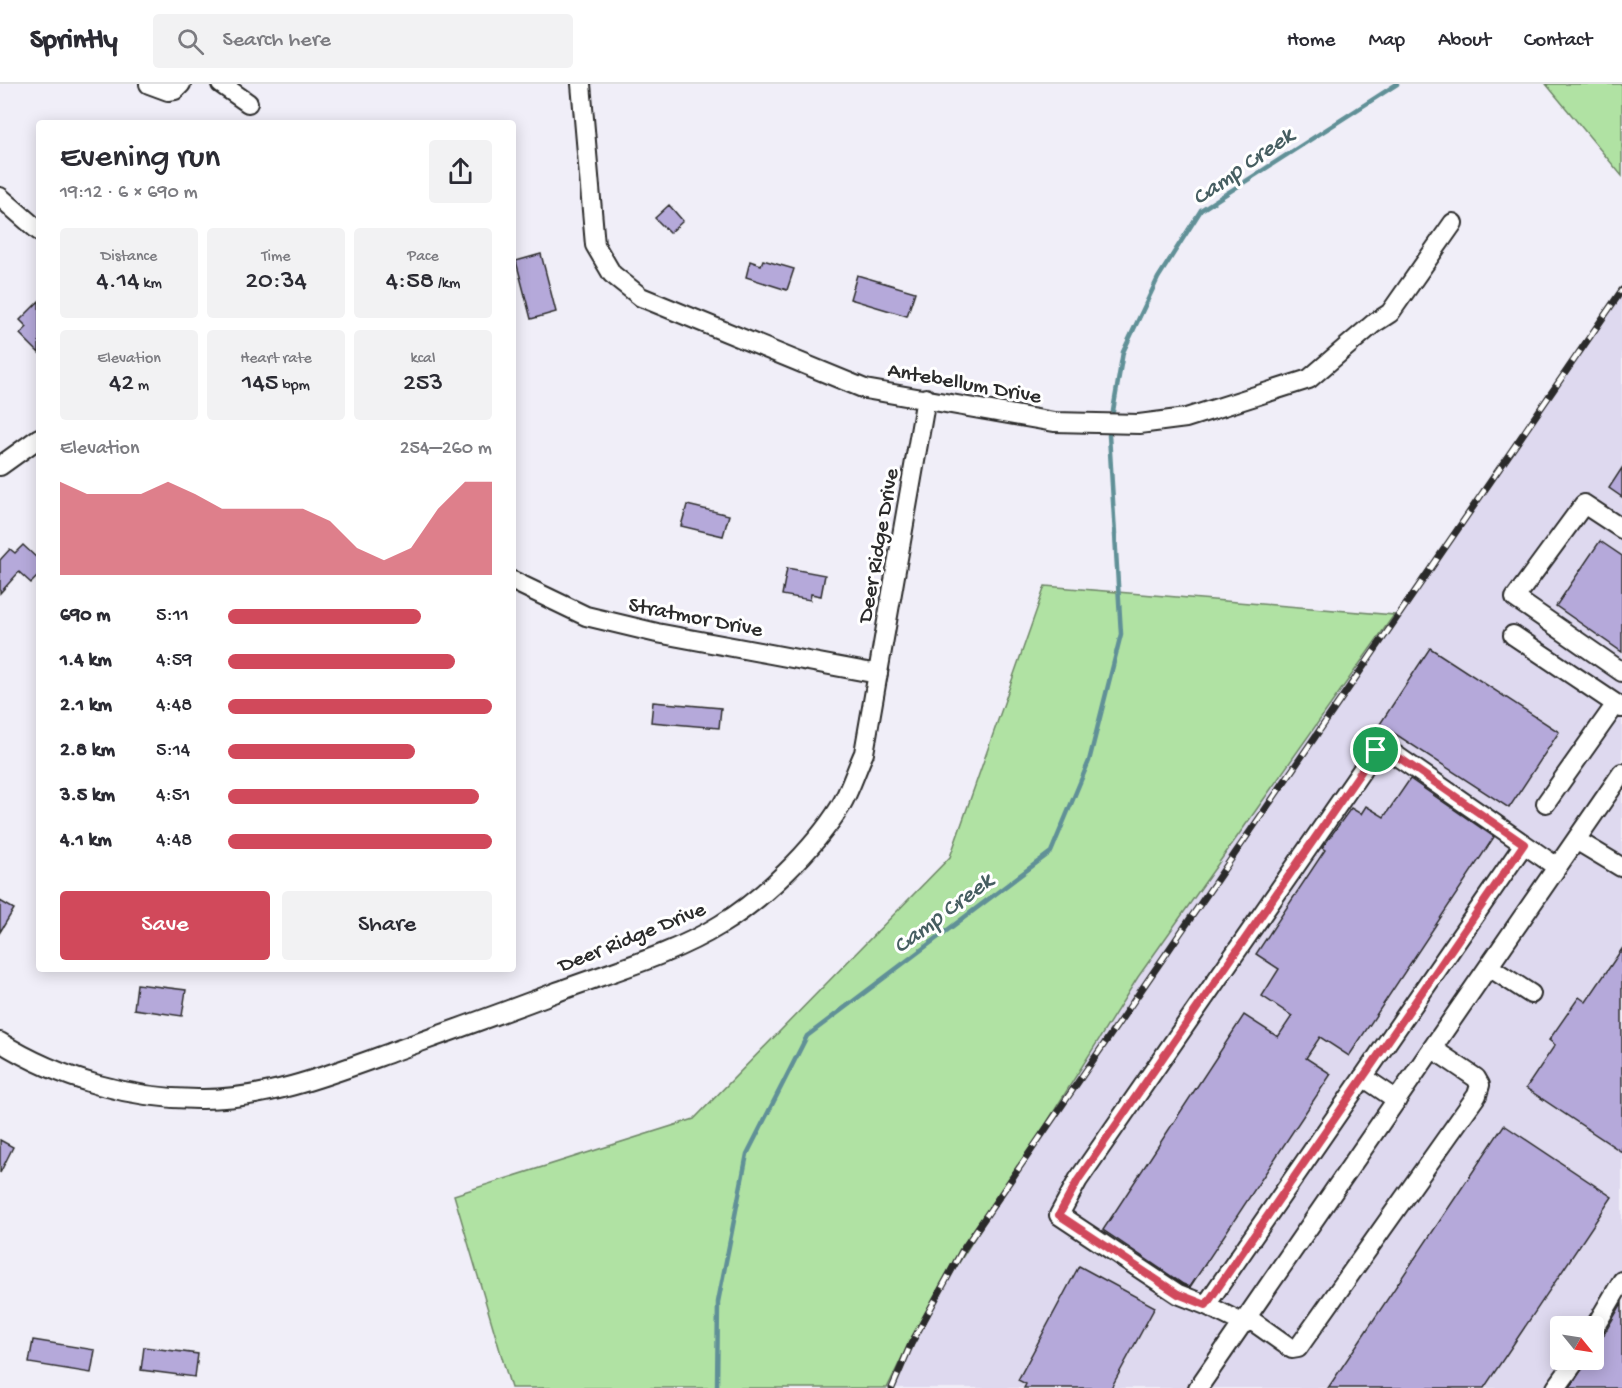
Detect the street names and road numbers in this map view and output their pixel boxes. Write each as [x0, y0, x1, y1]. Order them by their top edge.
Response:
street label: Antebellum Drive [885, 359, 1044, 411]
street label: Deer Ridge Drive [853, 466, 906, 627]
street label: Stratmor Drive [626, 593, 765, 645]
street label: Deer Ridge Drive [553, 897, 710, 981]

